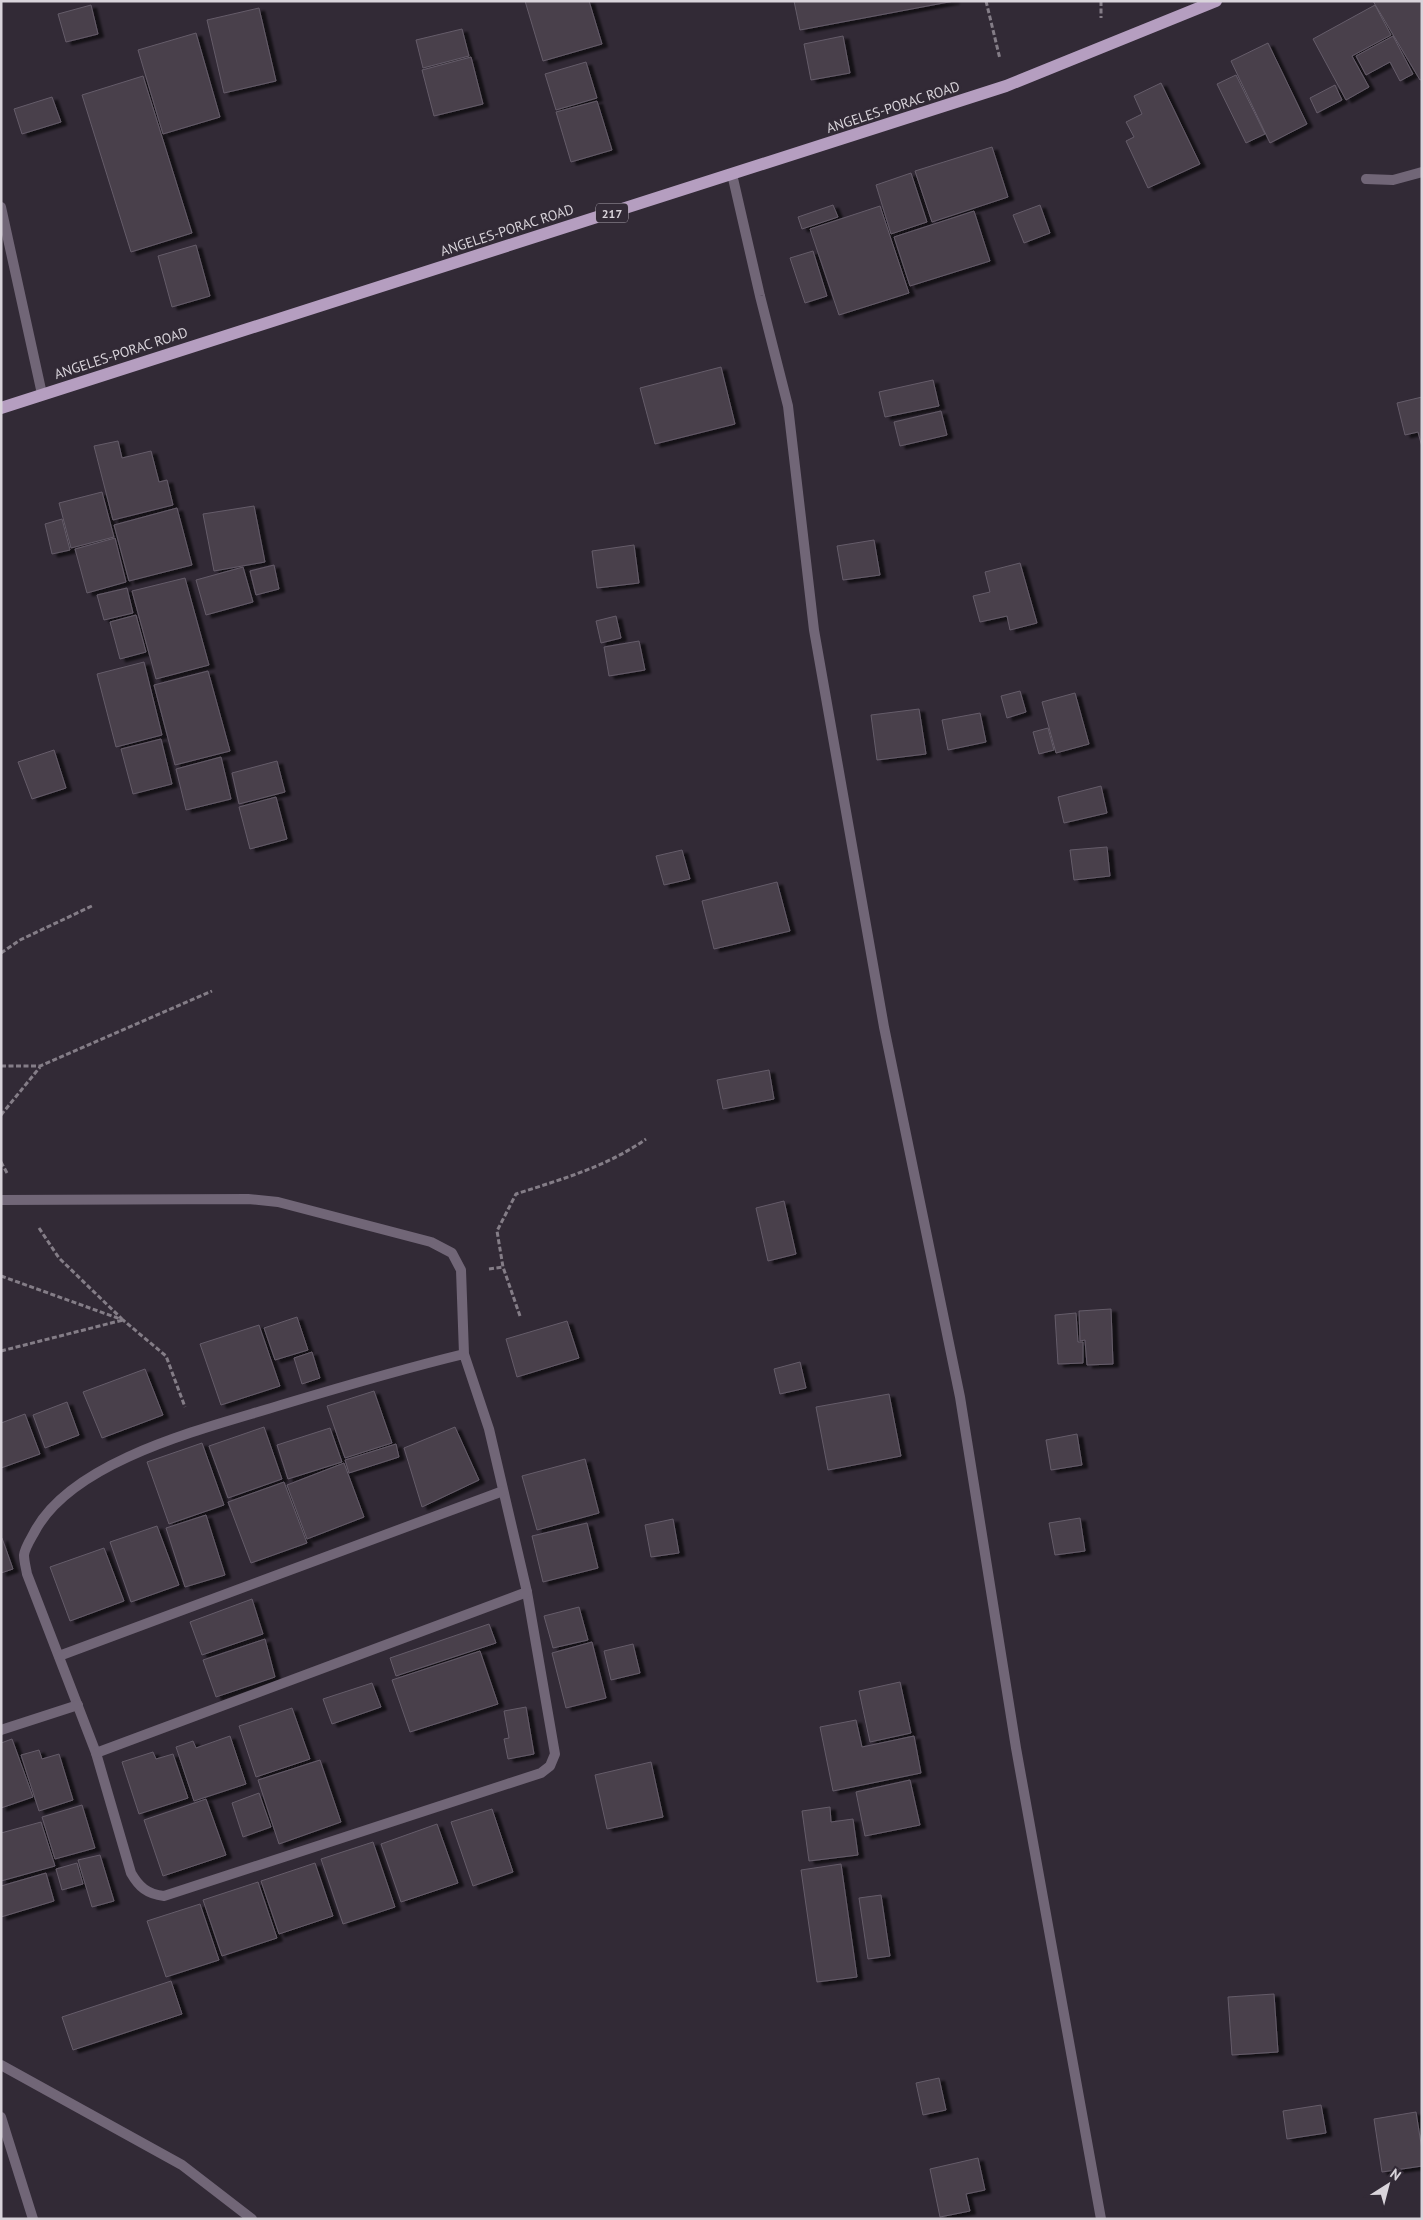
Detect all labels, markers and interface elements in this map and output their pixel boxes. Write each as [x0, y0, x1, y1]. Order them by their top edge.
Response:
street label: ANGELES-PORAC ROAD [824, 77, 962, 137]
street label: ANGELES-PORAC ROAD [438, 200, 576, 260]
road number: 217 [596, 204, 628, 222]
street label: ANGELES-PORAC ROAD [52, 323, 190, 383]
north arrow [1363, 2160, 1413, 2210]
text: N [1387, 2164, 1405, 2184]

